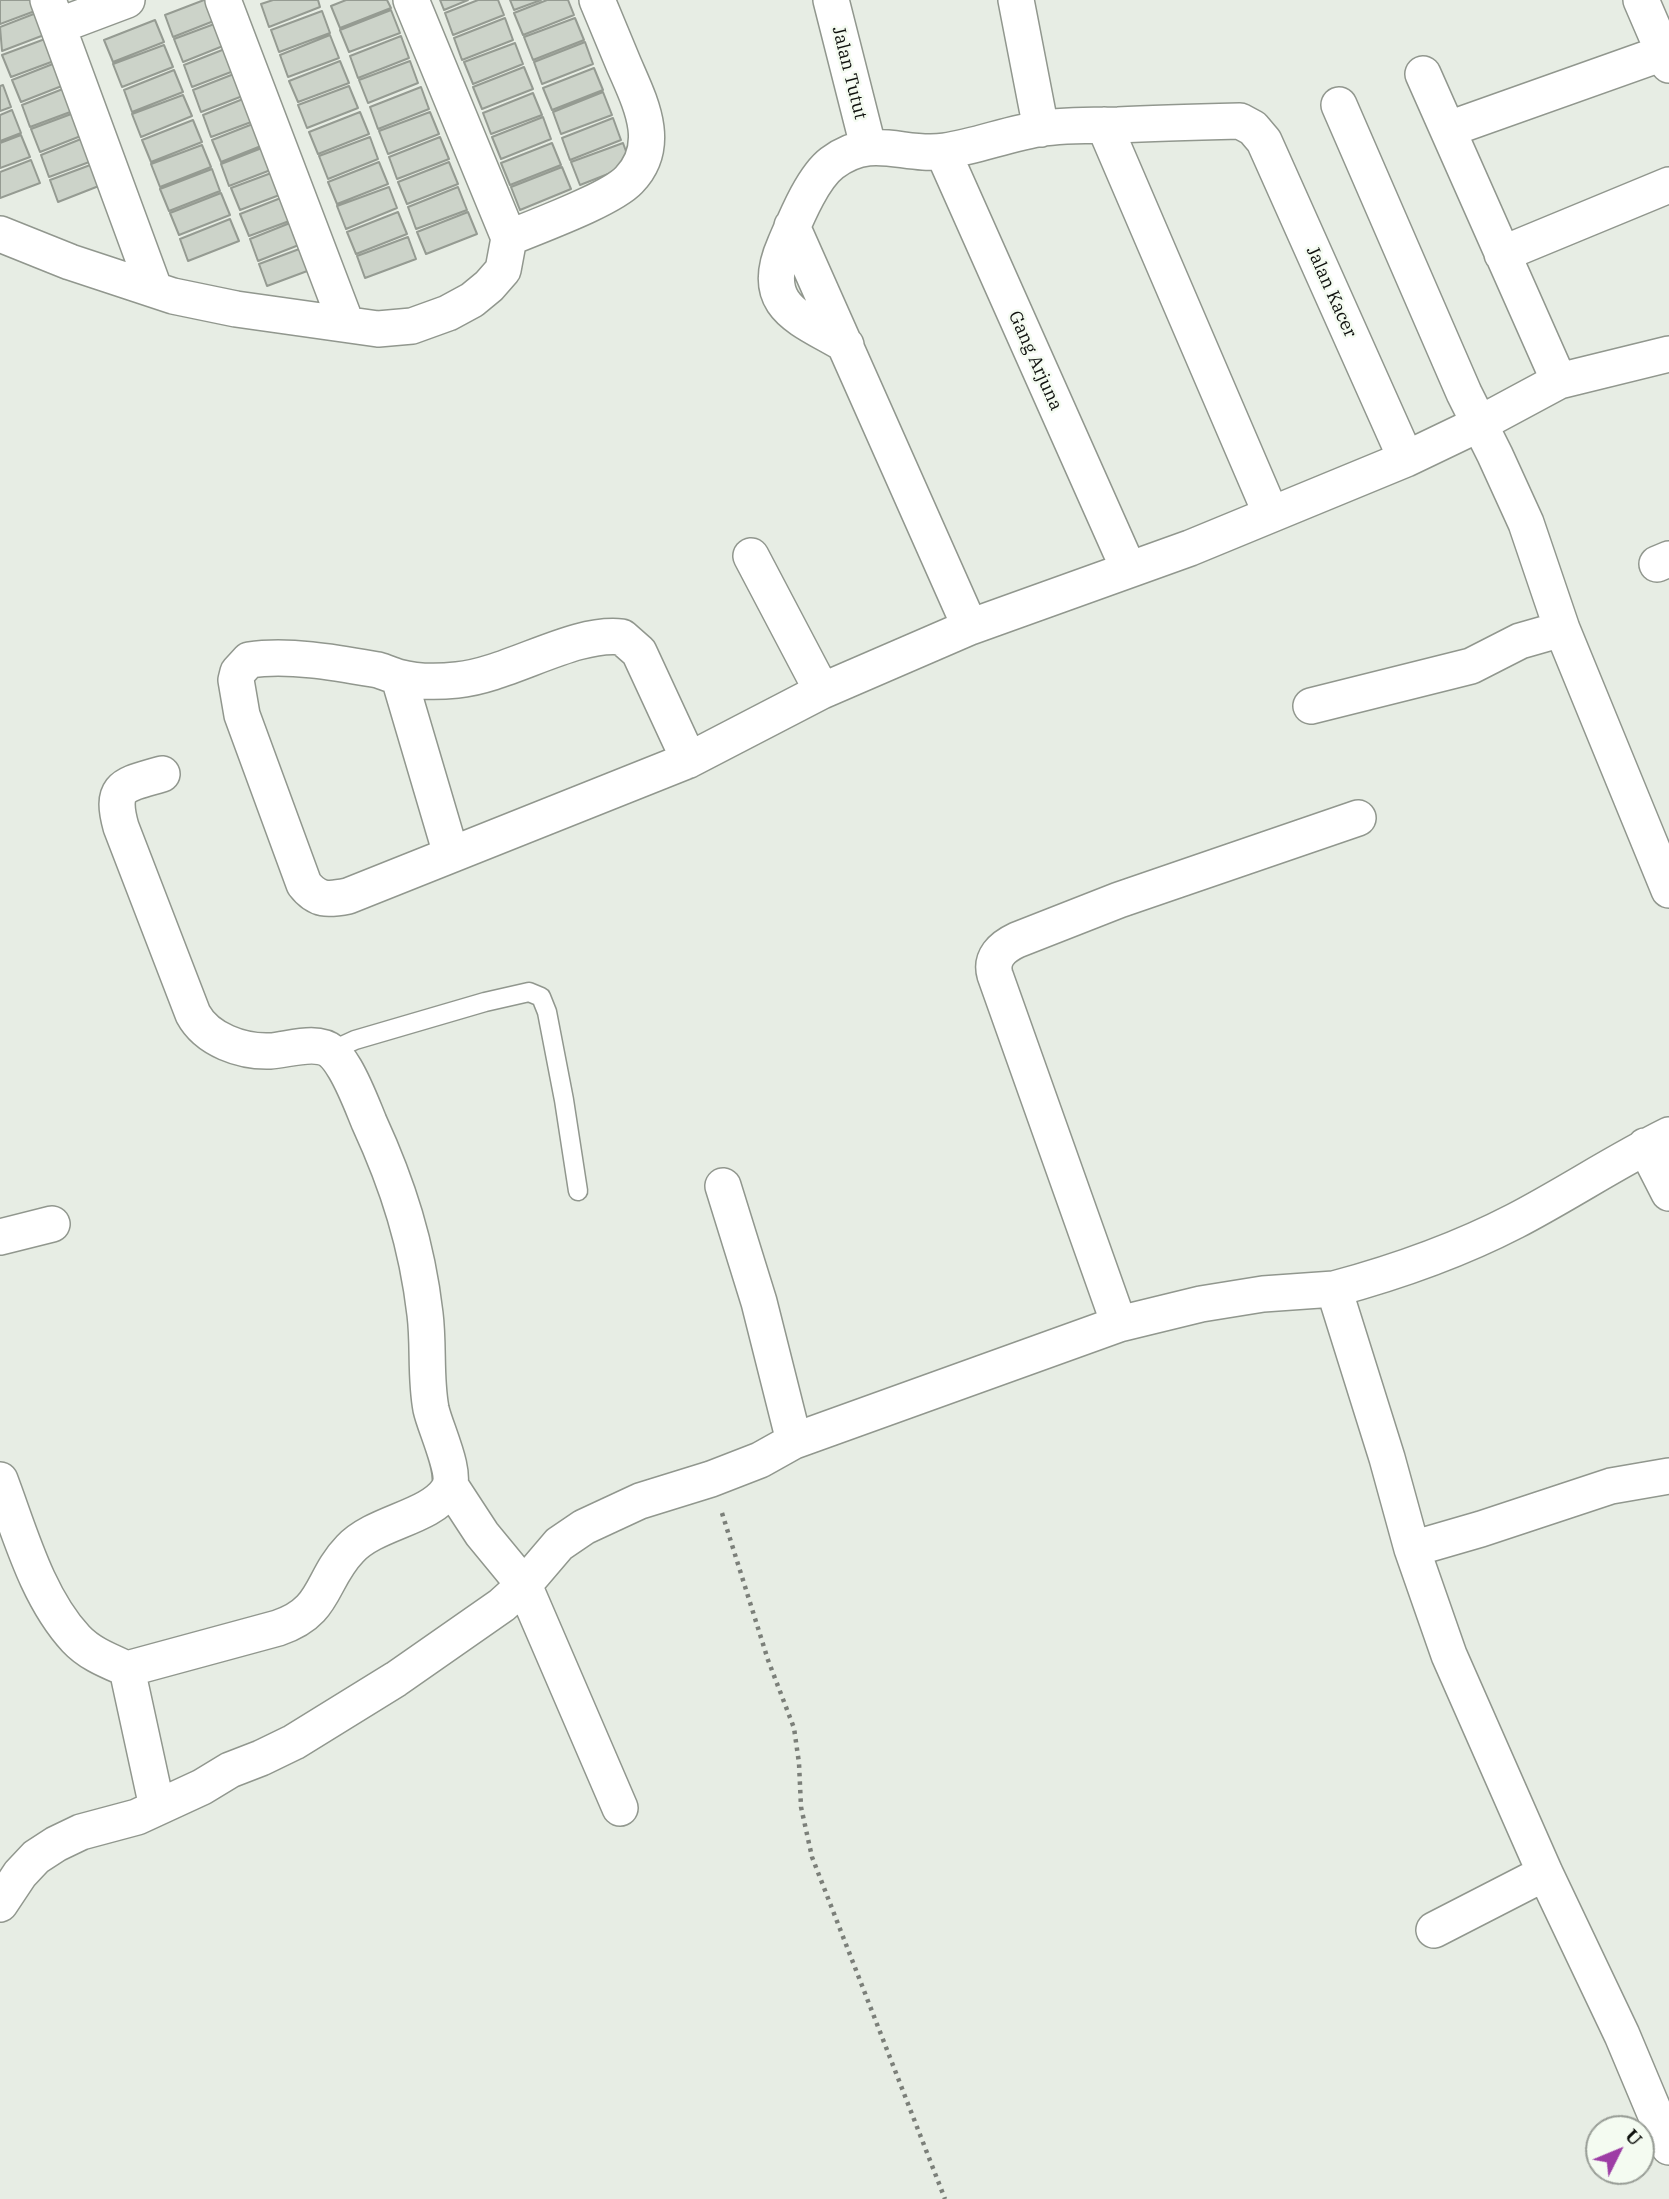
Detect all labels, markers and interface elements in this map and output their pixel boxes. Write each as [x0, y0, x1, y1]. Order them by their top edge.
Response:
street label: Jalan Tutut [827, 24, 871, 122]
street label: Jalan Kacer [1301, 243, 1361, 341]
street label: Gang Arjuna [1003, 308, 1067, 414]
north arrow [1585, 2115, 1655, 2185]
text: U [1620, 2124, 1648, 2151]

